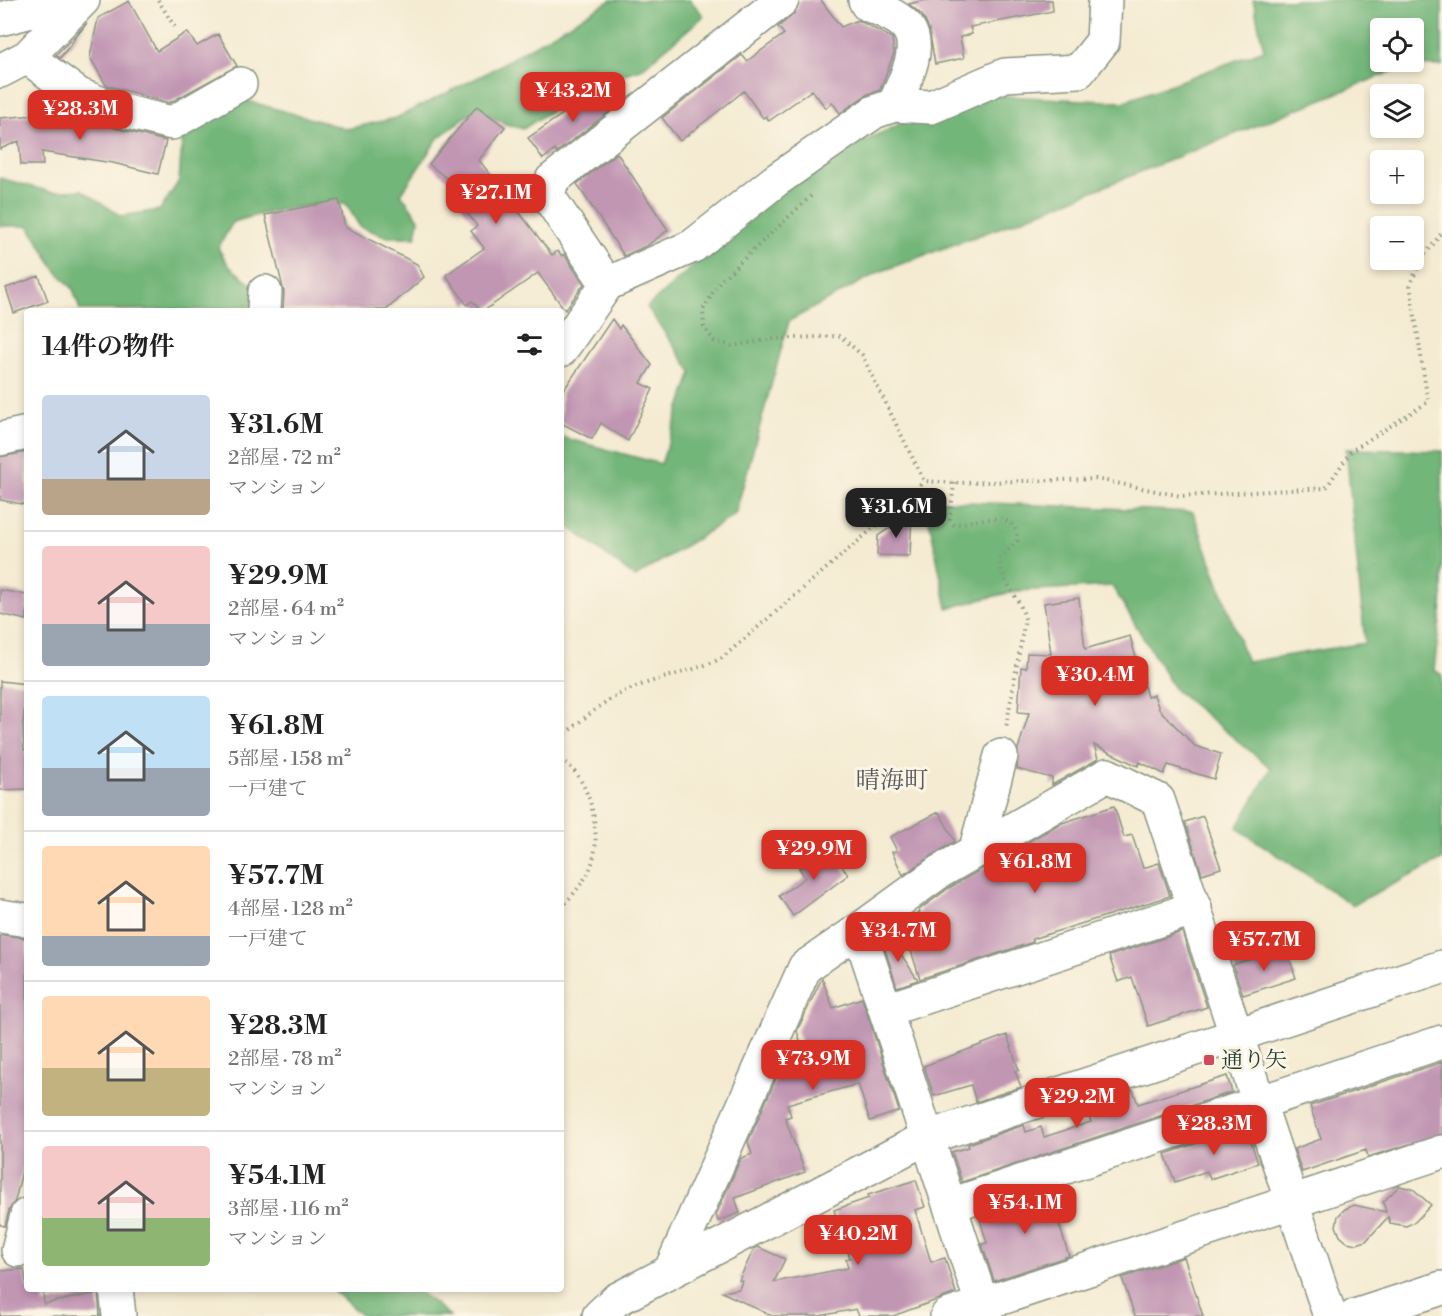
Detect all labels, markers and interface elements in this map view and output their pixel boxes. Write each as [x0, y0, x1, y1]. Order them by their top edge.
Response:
map controls [1370, 18, 1424, 270]
button: locate [1370, 18, 1424, 72]
pin: ¥43.2M [524, 72, 622, 123]
text: ¥43.2M [534, 79, 612, 104]
button: layers [1370, 84, 1424, 138]
pin: ¥28.3M [31, 90, 129, 141]
text: ¥28.3M [42, 97, 118, 122]
button: + [1370, 150, 1424, 204]
pin: ¥27.1M [447, 174, 545, 225]
text: ¥27.1M [460, 181, 532, 206]
button: − [1370, 216, 1424, 270]
icon: filters [513, 328, 546, 361]
text: 14件の物件 [42, 331, 175, 363]
text: ¥31.6M [228, 409, 323, 441]
icon: home [90, 419, 162, 491]
text: 2部屋 · 72 m² [228, 446, 341, 471]
text: マンション [228, 476, 327, 501]
pin: ¥31.6M [847, 488, 945, 539]
text: ¥31.6M [859, 495, 933, 520]
text: ¥29.9M [228, 560, 328, 592]
icon: home [90, 570, 162, 642]
text: 2部屋 · 64 m² [228, 597, 344, 622]
text: マンション [228, 627, 327, 652]
pin: ¥30.4M [1046, 656, 1144, 707]
text: ¥30.4M [1055, 663, 1135, 688]
text: ¥61.8M [228, 710, 324, 742]
icon: home [90, 720, 162, 792]
text: 5部屋 · 158 m² [228, 747, 351, 772]
district label: 晴海町 [856, 766, 928, 796]
text: 一戸建て [228, 777, 308, 802]
pin: ¥29.9M [765, 830, 863, 881]
text: ¥29.9M [775, 837, 853, 862]
pin: ¥61.8M [986, 843, 1084, 894]
text: ¥61.8M [998, 850, 1072, 875]
text: ¥57.7M [228, 860, 324, 892]
icon: home [90, 870, 162, 942]
text: 4部屋 · 128 m² [228, 897, 353, 922]
pin: ¥34.7M [849, 912, 947, 963]
text: ¥34.7M [860, 919, 936, 944]
pin: ¥57.7M [1215, 921, 1313, 972]
text: 一戸建て [228, 927, 308, 952]
text: ¥57.7M [1227, 928, 1301, 953]
text: ¥28.3M [228, 1010, 328, 1042]
icon: home [90, 1020, 162, 1092]
pin: ¥73.9M [764, 1040, 862, 1091]
text: 2部屋 · 78 m² [228, 1047, 342, 1072]
text: ¥73.9M [775, 1047, 851, 1072]
place label: 通り矢 [1221, 1047, 1287, 1074]
marker: 通り矢 [1202, 1053, 1216, 1067]
text: マンション [228, 1077, 327, 1102]
pin: ¥29.2M [1028, 1078, 1126, 1129]
text: ¥29.2M [1039, 1085, 1115, 1110]
pin: ¥28.3M [1165, 1105, 1263, 1156]
text: ¥28.3M [1176, 1112, 1252, 1137]
text: ¥54.1M [228, 1160, 326, 1192]
icon: home [90, 1170, 162, 1242]
pin: ¥54.1M [976, 1184, 1074, 1235]
text: ¥54.1M [987, 1191, 1063, 1216]
text: 3部屋 · 116 m² [228, 1197, 349, 1222]
pin: ¥40.2M [809, 1215, 907, 1266]
text: ¥40.2M [818, 1222, 898, 1247]
text: マンション [228, 1227, 327, 1252]

